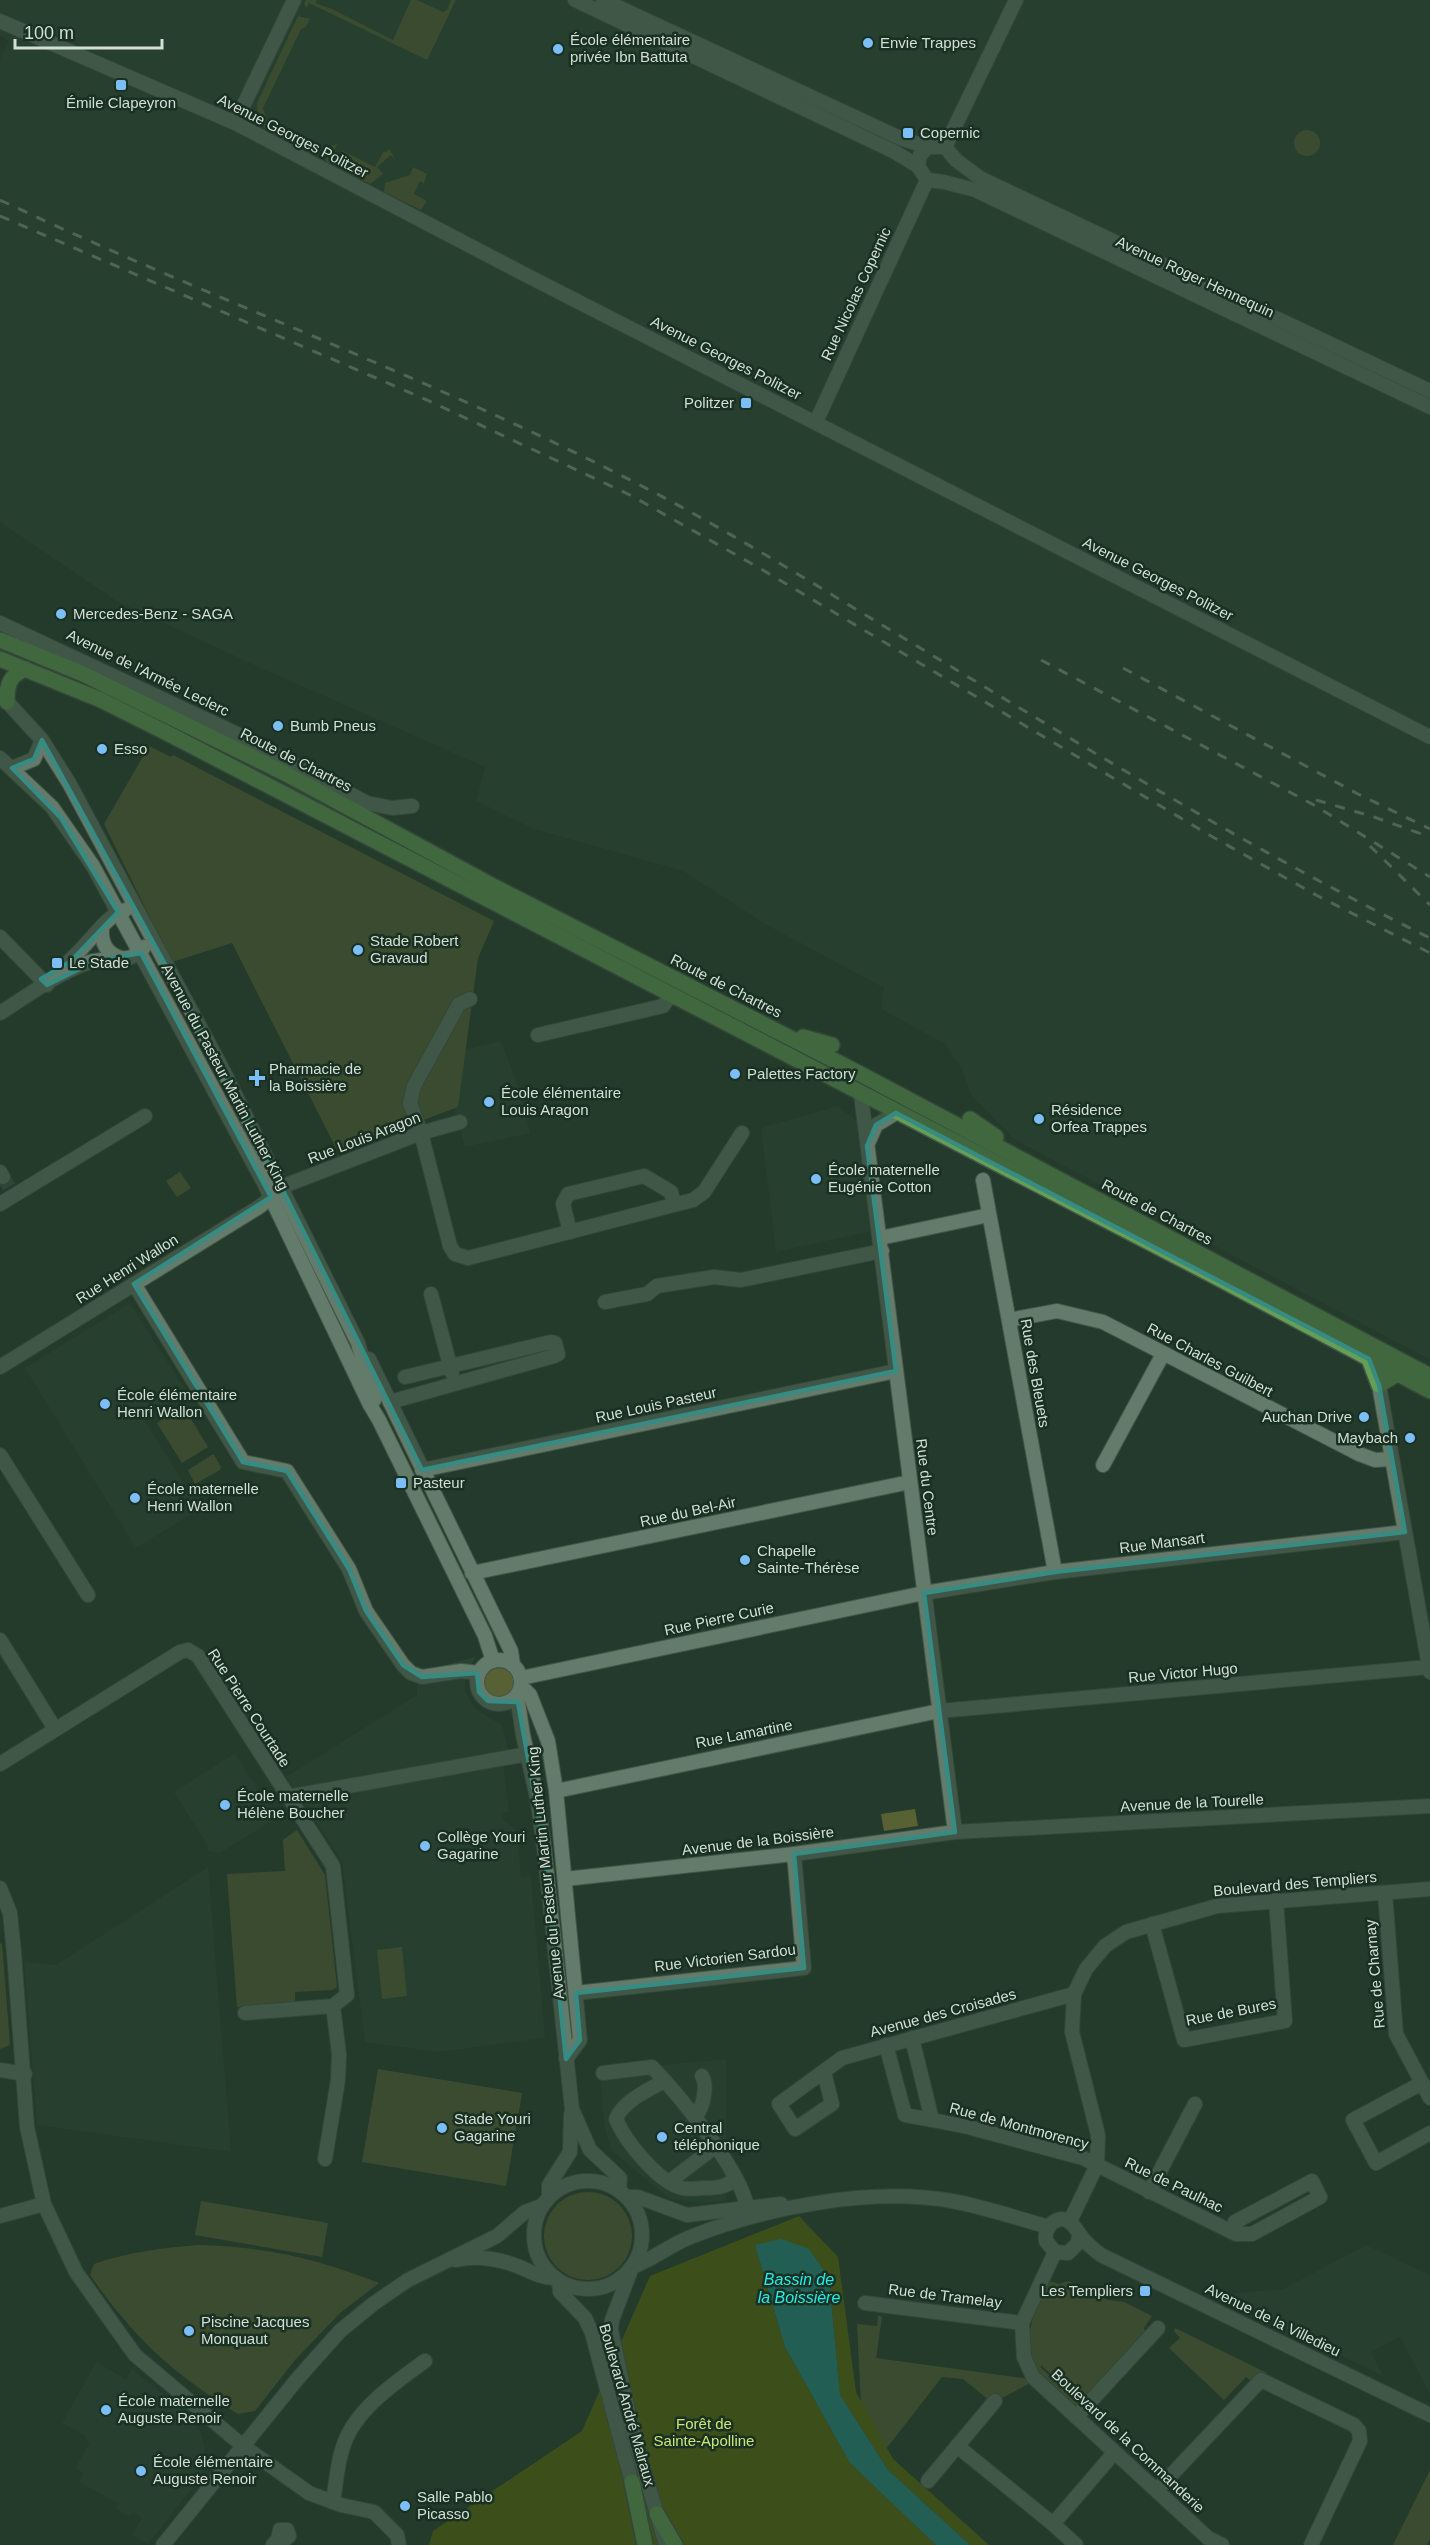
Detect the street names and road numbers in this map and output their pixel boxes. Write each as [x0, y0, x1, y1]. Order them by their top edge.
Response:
street label: Avenue Georges Politzer [215, 90, 371, 181]
street label: Rue Nicolas Copernic [817, 224, 894, 363]
street label: Avenue Roger Hennequin [1114, 232, 1277, 321]
street label: Avenue Georges Politzer [648, 312, 804, 404]
street label: Avenue Georges Politzer [1080, 533, 1236, 624]
street label: Avenue de l'Armée Leclerc [64, 626, 233, 720]
street label: Route de Chartres [238, 724, 355, 795]
street label: Route de Chartres [668, 950, 785, 1021]
street label: Avenue du Pasteur Martin Luther King [158, 961, 293, 1193]
street label: Rue Louis Aragon [305, 1108, 423, 1167]
street label: Route de Chartres [1099, 1175, 1215, 1248]
street label: Rue Henri Wallon [73, 1230, 181, 1307]
street label: Rue des Bleuets [1018, 1317, 1053, 1429]
street label: Rue Charles Guilbert [1144, 1319, 1277, 1400]
street label: Rue Louis Pasteur [594, 1383, 718, 1426]
street label: Rue du Centre [913, 1437, 942, 1536]
street label: Rue du Bel-Air [638, 1493, 737, 1530]
street label: Rue Mansart [1118, 1529, 1206, 1556]
street label: Rue Pierre Curie [662, 1599, 775, 1638]
street label: Rue Pierre Courtade [205, 1645, 294, 1770]
street label: Rue Victor Hugo [1128, 1659, 1238, 1686]
street label: Rue Lamartine [694, 1716, 794, 1751]
street label: Avenue du Pasteur Martin Luther King [524, 1746, 567, 2000]
street label: Avenue de la Tourelle [1120, 1790, 1264, 1815]
street label: Avenue de la Boissière [681, 1823, 835, 1858]
street label: Boulevard des Templiers [1213, 1868, 1377, 1899]
street label: Rue de Charnay [1361, 1918, 1388, 2029]
street label: Rue Victorien Sardou [653, 1940, 797, 1975]
street label: Avenue des Croisades [868, 1985, 1018, 2040]
street label: Rue de Bures [1184, 1994, 1278, 2029]
street label: Rue de Montmorency [948, 2099, 1091, 2152]
street label: Rue de Paulhac [1123, 2154, 1226, 2216]
street label: Avenue de la Villedieu [1203, 2279, 1343, 2360]
street label: Rue de Tramelay [887, 2280, 1003, 2311]
street label: Boulevard André Malraux [596, 2322, 659, 2489]
street label: Boulevard de la Commanderie [1048, 2365, 1208, 2516]

